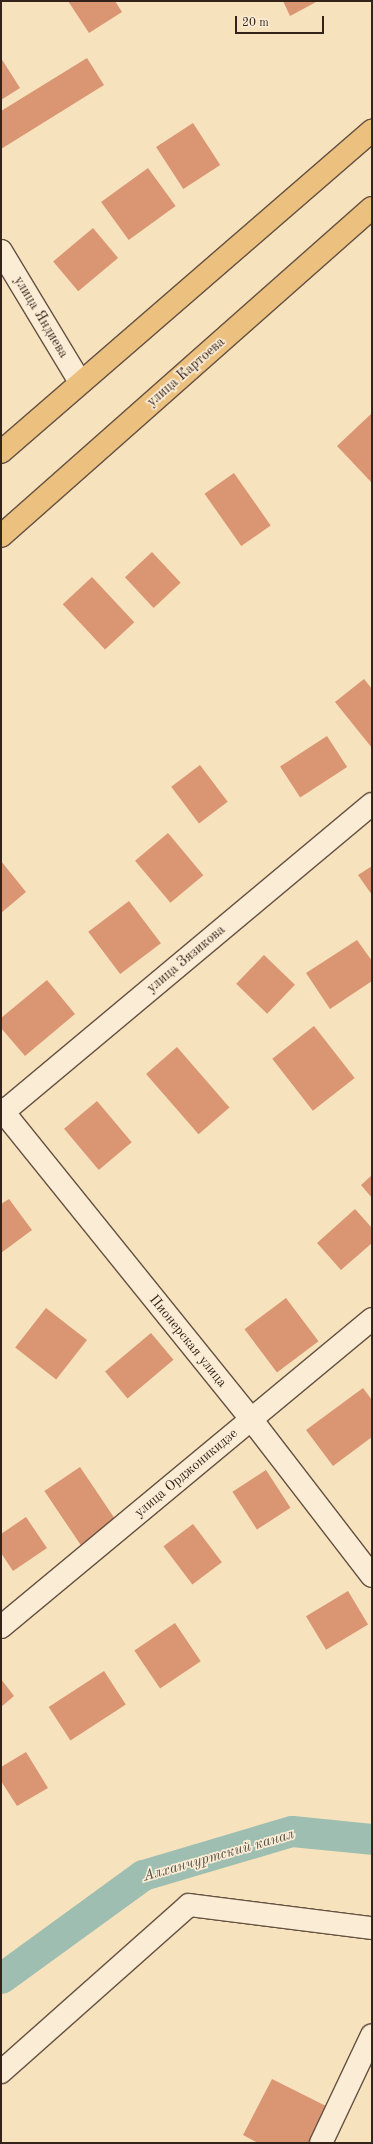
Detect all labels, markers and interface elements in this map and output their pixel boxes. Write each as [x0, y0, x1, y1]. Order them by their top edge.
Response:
scale bar [237, 8, 326, 34]
text: 20 m [242, 17, 269, 29]
street label: улица Яндиева [10, 273, 72, 361]
street label: улица Картоева [144, 334, 228, 410]
street label: улица Зязикова [143, 921, 229, 997]
street label: Пионерская улица [146, 1291, 230, 1391]
street label: улица Орджоникидзе [131, 1425, 241, 1521]
water label: Алханчуртский канал [141, 1826, 297, 1886]

